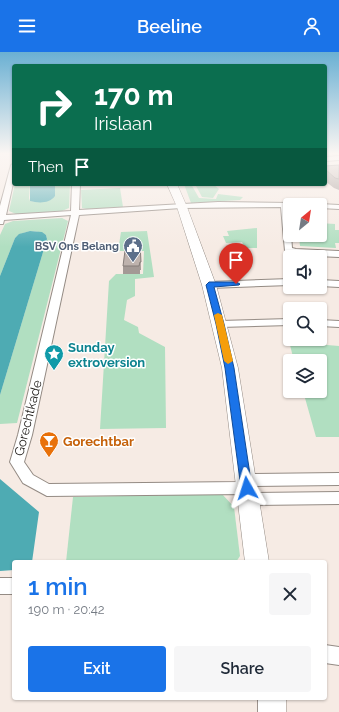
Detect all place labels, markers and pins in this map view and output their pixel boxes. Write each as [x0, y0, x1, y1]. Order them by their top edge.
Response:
public building icon: BSV Ons Belang [122, 235, 144, 263]
place label: BSV Ons Belang [35, 240, 119, 253]
pin [219, 243, 253, 284]
place label: Sunday extroversion [68, 340, 145, 370]
place icon: Sunday extroversion [43, 343, 65, 371]
bar icon: Gorechtbar [38, 430, 60, 458]
place label: Gorechtbar [63, 434, 134, 449]

